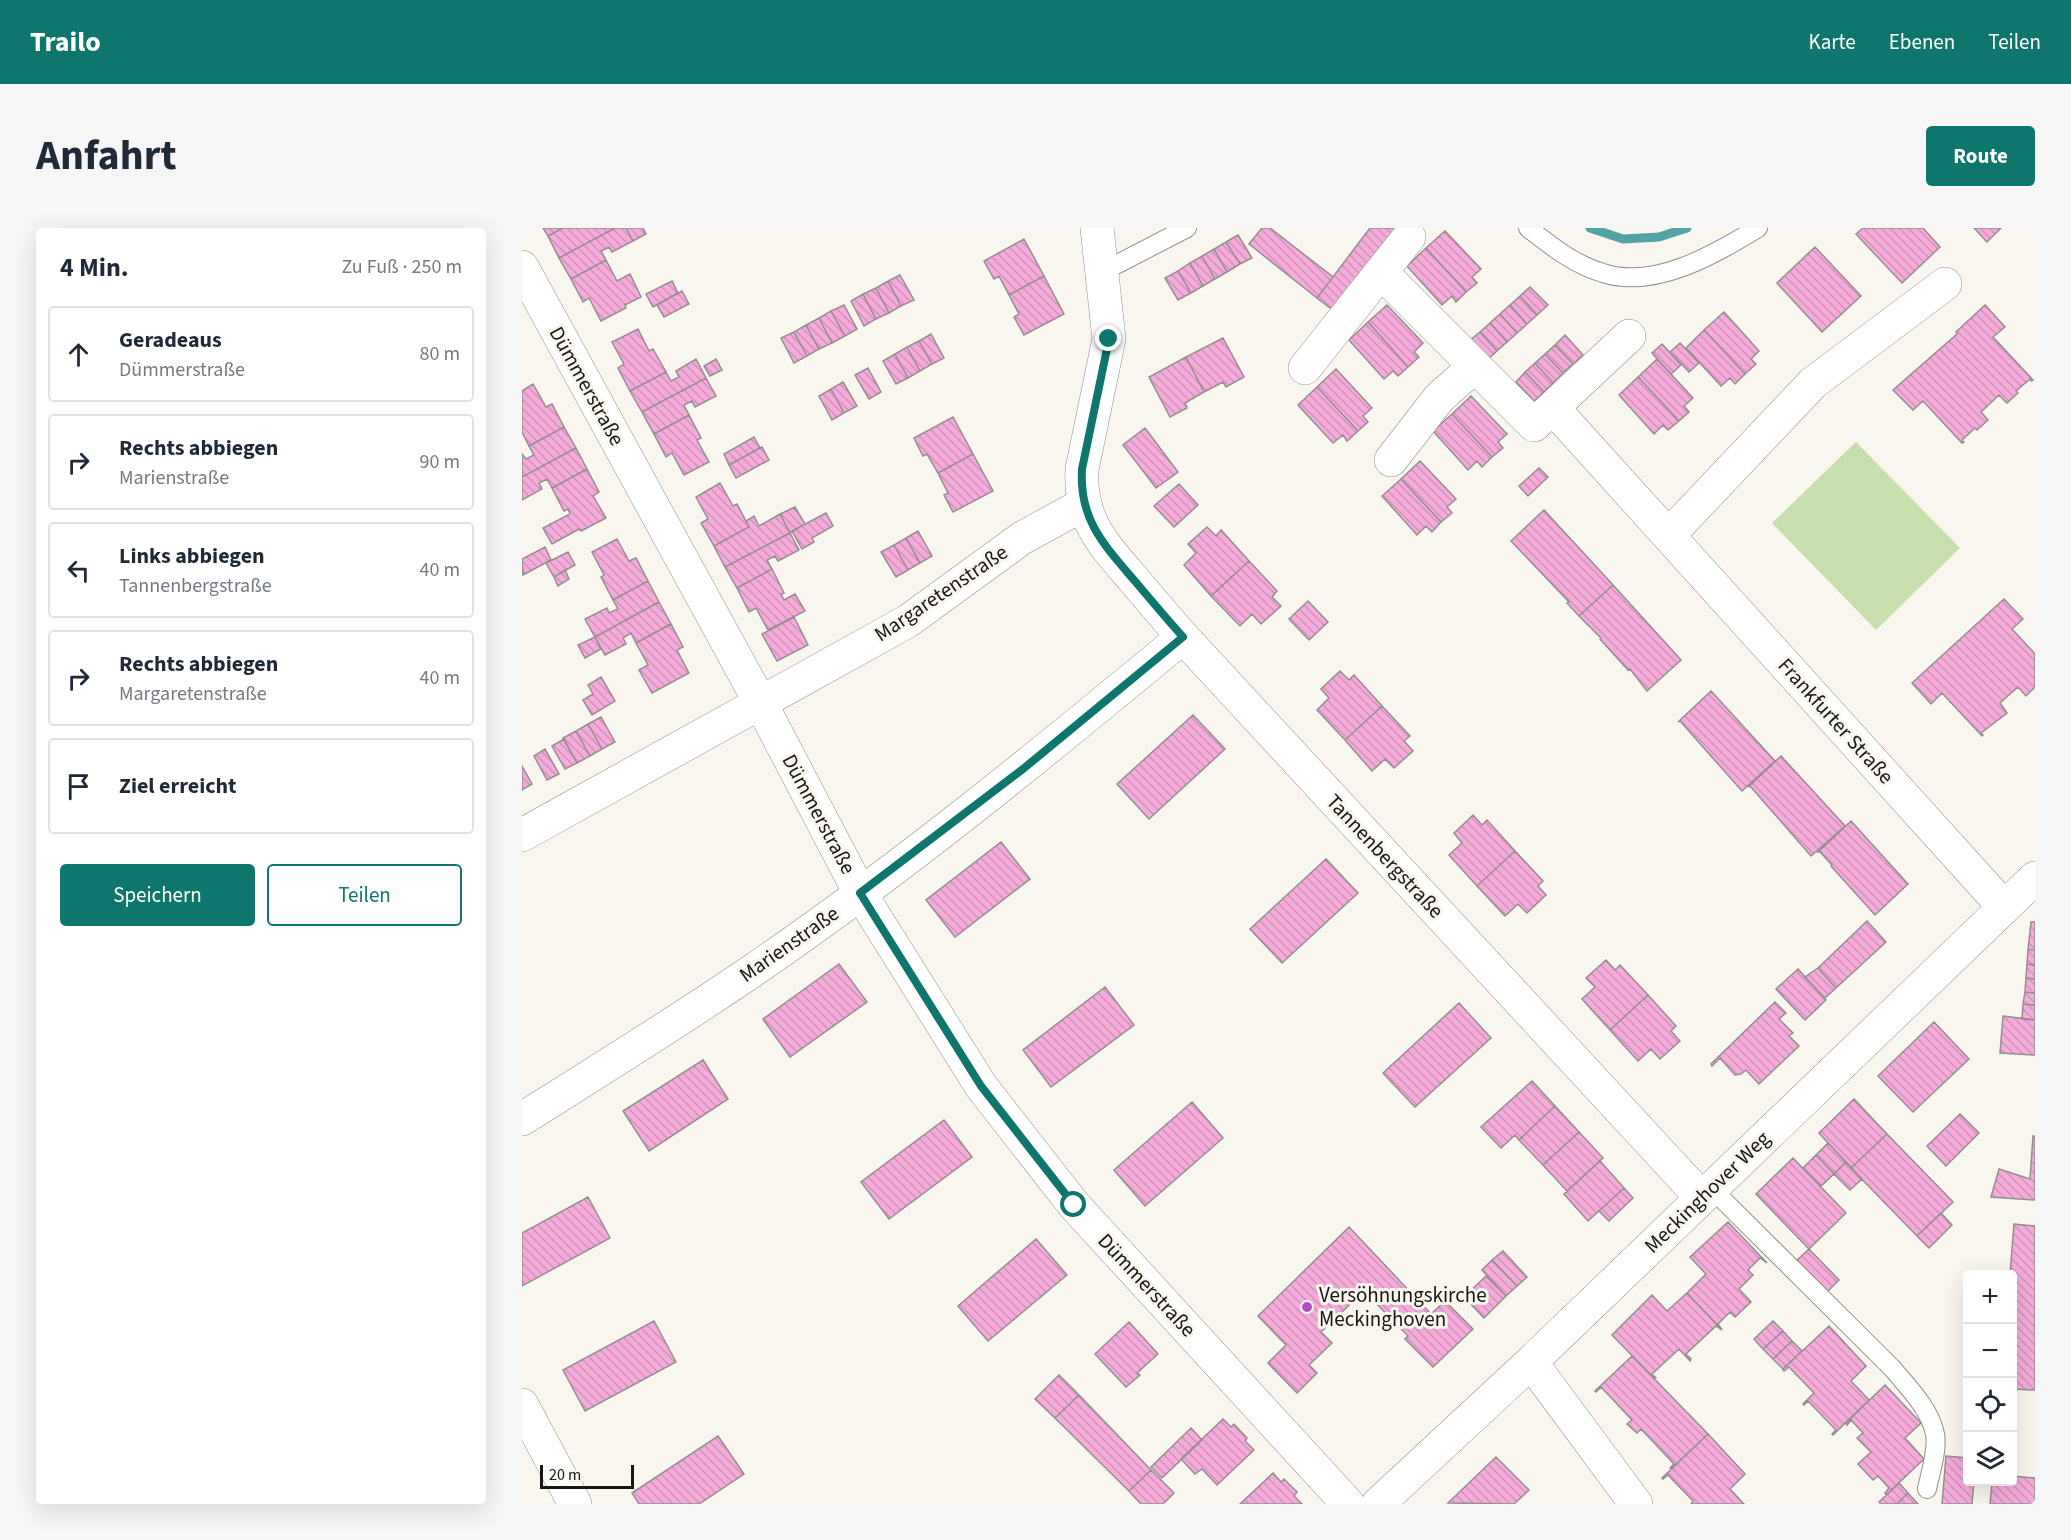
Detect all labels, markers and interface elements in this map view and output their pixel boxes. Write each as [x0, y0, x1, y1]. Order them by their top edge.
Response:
text: Trailo [30, 22, 101, 62]
text: Karte [1809, 27, 1856, 57]
text: Ebenen [1889, 27, 1955, 57]
text: Teilen [1988, 27, 2041, 57]
text: Anfahrt [36, 126, 177, 186]
button: Route [1926, 126, 2035, 186]
text: 4 Min. [60, 249, 129, 286]
text: Zu Fuß · 250 m [341, 253, 462, 281]
street label: Dümmerstraße [542, 321, 632, 451]
text: Geradeaus [119, 324, 222, 356]
route end [1095, 325, 1121, 351]
icon: ahead [62, 338, 95, 371]
text: 80 m [420, 340, 460, 368]
text: Dümmerstraße [119, 356, 245, 384]
text: Rechts abbiegen [119, 432, 278, 464]
icon: right [62, 446, 95, 479]
text: 90 m [420, 448, 460, 476]
text: Marienstraße [119, 464, 229, 492]
street label: Margaretenstraße [868, 537, 1014, 649]
text: Links abbiegen [119, 540, 265, 572]
icon: left [62, 554, 95, 587]
text: 40 m [420, 556, 460, 584]
text: Tannenbergstraße [119, 572, 272, 600]
text: Rechts abbiegen [119, 648, 278, 680]
street label: Frankfurter Straße [1771, 651, 1901, 791]
icon: right [62, 662, 95, 695]
text: 40 m [420, 664, 460, 692]
text: Margaretenstraße [119, 680, 267, 708]
street label: Dümmerstraße [775, 749, 863, 879]
icon: arrive [62, 770, 95, 803]
text: Ziel erreicht [119, 770, 237, 802]
street label: Tannenbergstraße [1319, 787, 1451, 925]
button: Speichern [60, 864, 255, 926]
button: Teilen [267, 864, 462, 926]
street label: Marienstraße [733, 899, 845, 989]
street label: Meckinghover Weg [1637, 1124, 1777, 1260]
route start [1060, 1191, 1086, 1217]
street label: Dümmerstraße [1091, 1226, 1203, 1344]
map controls [1963, 1270, 2017, 1486]
button: + [1963, 1270, 2017, 1324]
place label: Versöhnungskirche Meckinghoven [1319, 1280, 1487, 1334]
marker: Versöhnungskirche Meckinghoven [1300, 1300, 1314, 1314]
button: − [1963, 1324, 2017, 1378]
button: locate [1963, 1378, 2017, 1432]
button: layers [1963, 1432, 2017, 1486]
scale bar [540, 1462, 634, 1490]
text: 20 m [549, 1464, 581, 1486]

